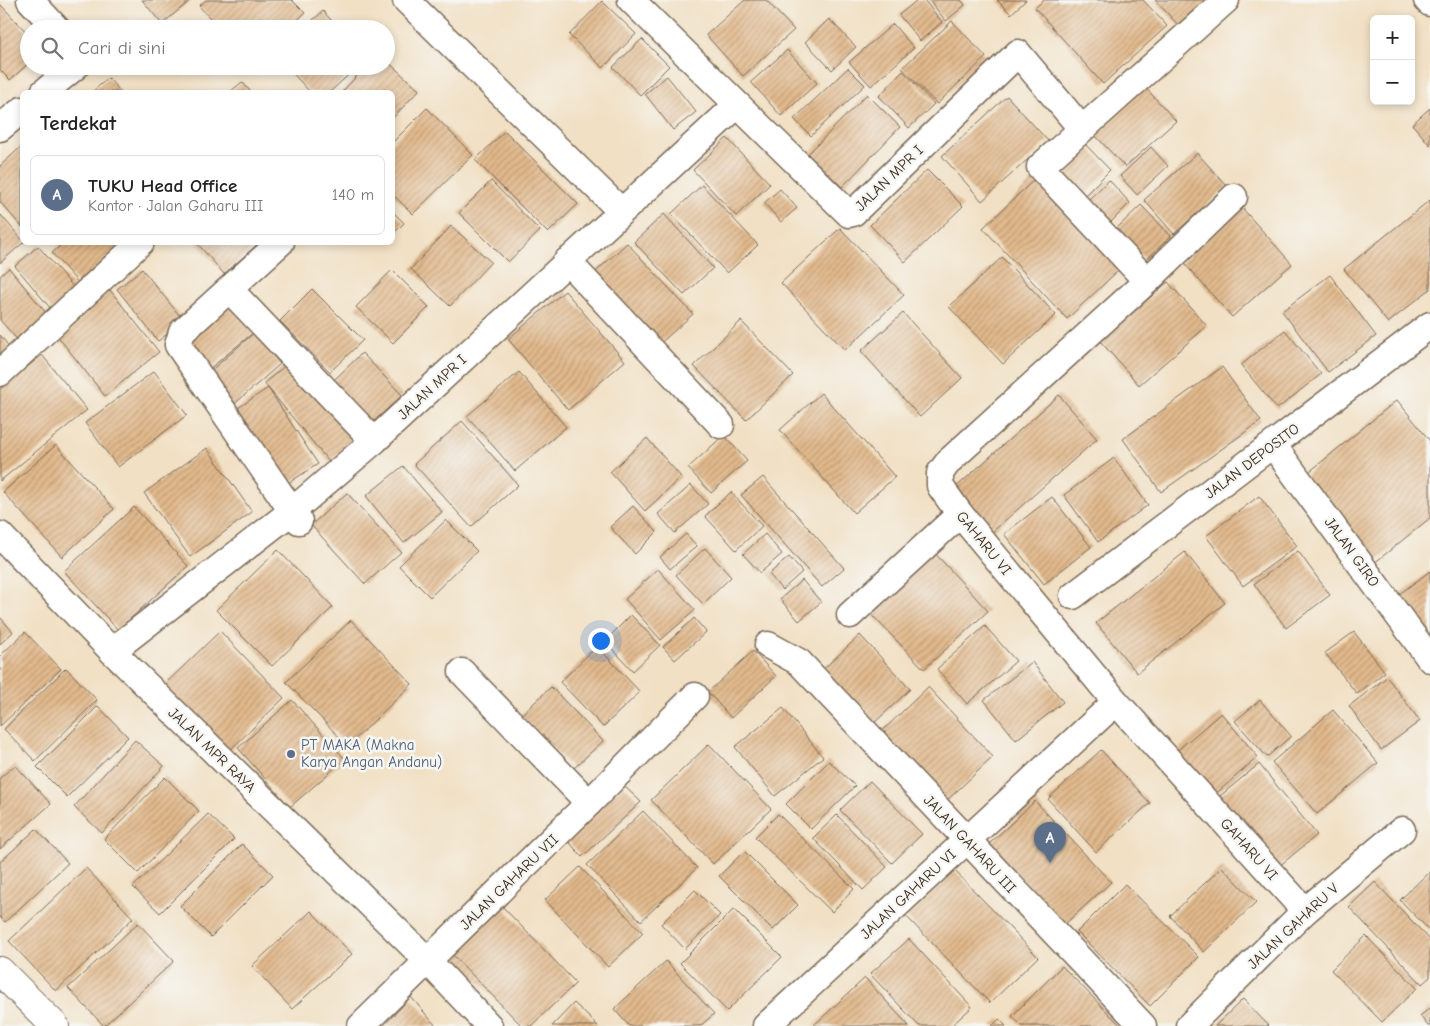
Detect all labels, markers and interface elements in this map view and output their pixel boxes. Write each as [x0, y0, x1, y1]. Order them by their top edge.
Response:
map controls [1370, 15, 1415, 105]
button: + [1370, 15, 1415, 60]
search box [20, 20, 395, 75]
icon: search [38, 34, 66, 62]
text: Cari di sini [78, 37, 165, 59]
button: − [1370, 60, 1415, 105]
text: Terdekat [40, 111, 116, 135]
street label: JALAN MPR I [851, 141, 927, 215]
text: TUKU Head Office [88, 175, 237, 197]
text: A [53, 186, 61, 204]
text: 140 m [332, 186, 374, 204]
text: Kantor · Jalan Gaharu III [88, 197, 263, 215]
street label: JALAN MPR I [394, 351, 470, 423]
street label: JALAN DEPOSITO [1201, 420, 1303, 502]
street label: GAHARU VI [953, 507, 1015, 579]
street label: JALAN GIRO [1321, 514, 1383, 590]
your location [588, 628, 614, 654]
street label: JALAN MPR RAYA [165, 704, 260, 796]
place label: PT MAKA (Makna Karya Angan Andanu) [301, 736, 442, 771]
marker: PT MAKA (Makna Karya Angan Andanu) [285, 748, 297, 760]
street label: JALAN GAHARU III [920, 791, 1020, 897]
street label: GAHARU VI [1216, 814, 1282, 884]
pin: A [1034, 822, 1066, 863]
street label: JALAN GAHARU VII [456, 830, 562, 934]
street label: JALAN GAHARU VI [857, 845, 960, 943]
street label: JALAN GAHARU V [1244, 879, 1342, 973]

